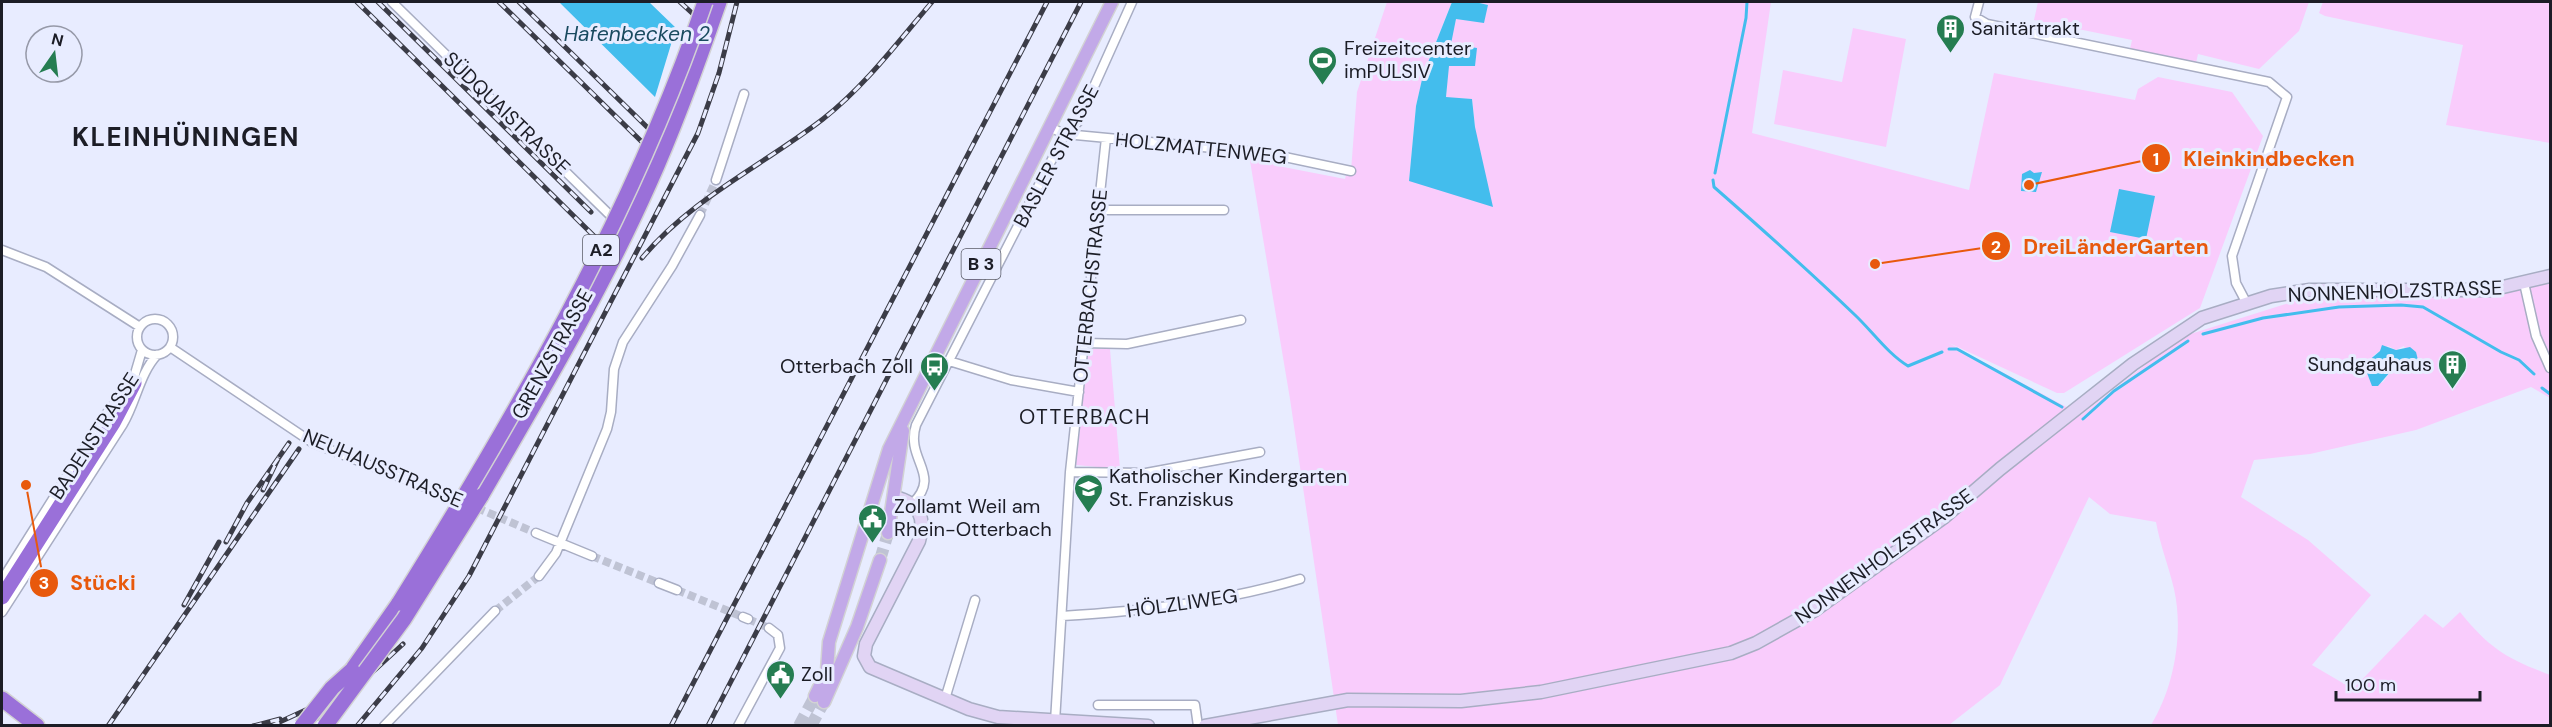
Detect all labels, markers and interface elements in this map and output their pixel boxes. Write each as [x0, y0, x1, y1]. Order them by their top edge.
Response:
building icon: Sanitärtrakt [1934, 12, 1966, 54]
place label: Sanitärtrakt [1971, 15, 2080, 41]
water label: Hafenbecken 2 [564, 20, 710, 48]
north arrow [24, 24, 84, 84]
text: N [49, 28, 66, 52]
place label: Freizeitcenter imPULSIV [1344, 35, 1471, 84]
sports icon: Freizeitcenter imPULSIV [1307, 44, 1339, 86]
street label: SÜDQUAISTRASSE [438, 46, 576, 180]
street label: BASLER STRASSE [1007, 80, 1105, 232]
district label: KLEINHÜNINGEN [72, 120, 300, 154]
street label: HOLZMATTENWEG [1114, 126, 1288, 170]
callout: Kleinkindbecken [2141, 139, 2366, 178]
text: Kleinkindbecken [2183, 145, 2355, 173]
text: 1 [2153, 147, 2159, 171]
street label: OTTERBACHSTRASSE [1067, 188, 1113, 384]
callout: DreiLänderGarten [1981, 227, 2221, 266]
text: DreiLänderGarten [2023, 233, 2209, 261]
road number: A2 [583, 235, 619, 265]
text: 2 [1991, 235, 2001, 259]
road number: B 3 [962, 249, 1000, 279]
street label: NONNENHOLZSTRASSE [2287, 274, 2503, 308]
street label: GRENZSTRASSE [505, 284, 599, 424]
building icon: Sundgauhaus [2437, 348, 2469, 390]
bus stop icon: Otterbach Zoll [918, 350, 950, 392]
place label: Sundgauhaus [2308, 351, 2432, 377]
place label: Otterbach Zoll [780, 353, 913, 379]
street label: BADENSTRASSE [43, 368, 145, 504]
district label: OTTERBACH [1019, 403, 1151, 431]
street label: NEUHAUSSTRASSE [299, 423, 467, 513]
place label: Katholischer Kindergarten St. Franziskus [1109, 463, 1347, 512]
school or university icon: Katholischer Kindergarten St. Franziskus [1072, 472, 1104, 514]
street label: NONNENHOLZSTRASSE [1790, 482, 1978, 630]
place label: Zollamt Weil am Rhein-Otterbach [894, 493, 1052, 542]
public building icon: Zollamt Weil am Rhein-Otterbach [857, 502, 889, 544]
callout: Stücki [29, 563, 148, 602]
text: Stücki [70, 569, 136, 597]
text: 3 [39, 571, 49, 595]
street label: HÖLZLIWEG [1125, 582, 1239, 624]
public building icon: Zoll [764, 658, 796, 700]
place label: Zoll [801, 661, 833, 687]
scale bar [2336, 664, 2480, 702]
text: 100 m [2345, 673, 2396, 697]

